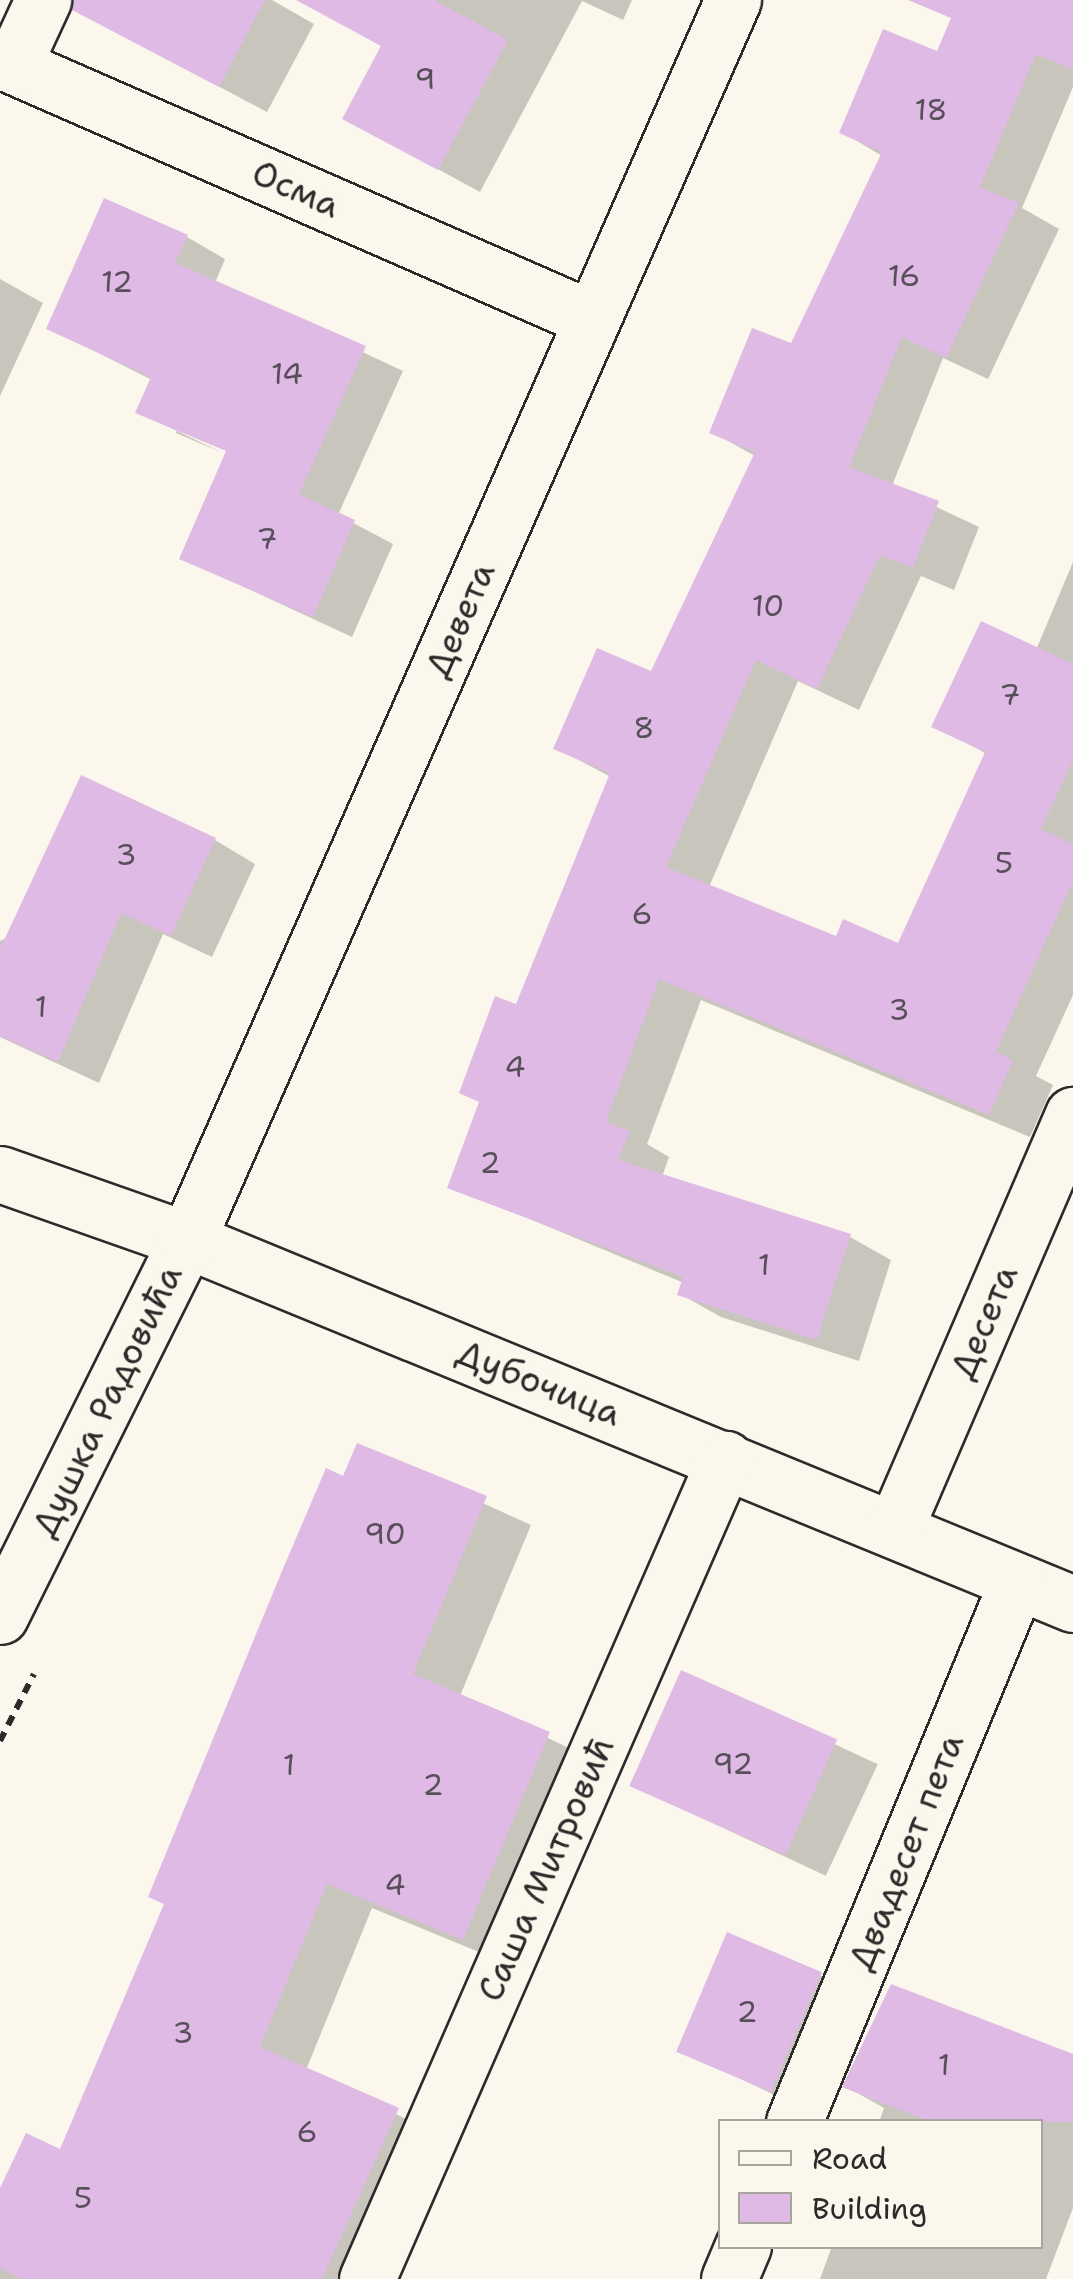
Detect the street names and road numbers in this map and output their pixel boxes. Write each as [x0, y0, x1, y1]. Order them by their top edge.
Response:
street label: Осма [246, 151, 346, 227]
street label: Девета [416, 556, 504, 684]
street label: Душка Радовића [23, 1258, 191, 1544]
street label: Десета [941, 1259, 1027, 1385]
street label: Дубочица [451, 1331, 627, 1435]
street label: Двадесет пета [839, 1728, 973, 1976]
street label: Саша Митровић [469, 1730, 623, 2008]

